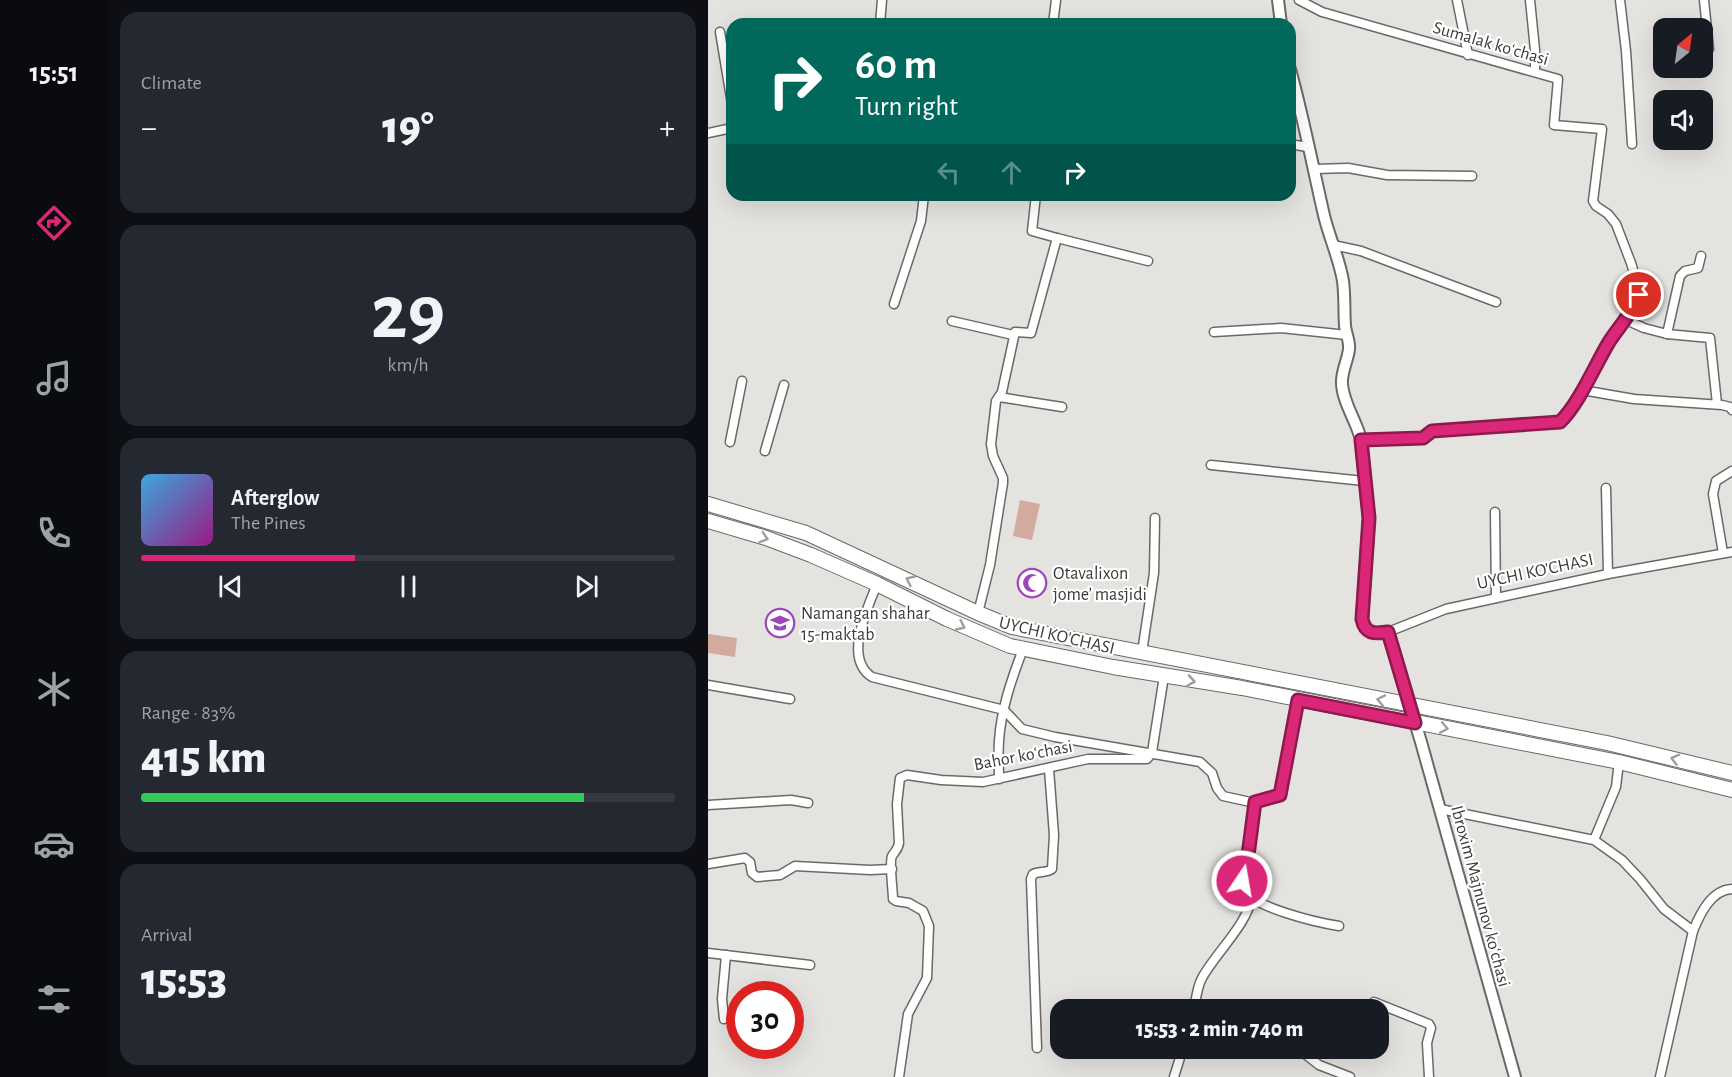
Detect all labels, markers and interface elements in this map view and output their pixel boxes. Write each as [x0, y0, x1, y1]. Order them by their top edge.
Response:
north arrow [1653, 18, 1713, 78]
map controls [1653, 18, 1713, 150]
street label: Sumalak koʻchasi [1431, 19, 1551, 69]
icon: right [756, 42, 834, 120]
text: 60 m [855, 44, 937, 86]
text: 15:51 [30, 59, 78, 86]
text: Climate [141, 73, 202, 93]
button: sound [1653, 90, 1713, 150]
text: Turn right [855, 93, 958, 120]
text: 19° [382, 106, 434, 151]
text: − [141, 112, 157, 145]
text: + [659, 112, 675, 145]
icon: left [932, 156, 965, 189]
icon: ahead [995, 156, 1028, 189]
icon: right [1058, 156, 1091, 189]
icon: directions [33, 202, 75, 244]
pin [1613, 269, 1664, 320]
text: 29 [371, 275, 445, 353]
icon: arrive [1622, 278, 1655, 311]
text: km/h [387, 355, 429, 375]
icon: music [33, 357, 75, 399]
text: Afterglow [231, 487, 319, 509]
icon: phone [33, 512, 75, 554]
text: The Pines [231, 513, 306, 533]
one-way arrow [758, 530, 769, 543]
street label: UYCHI KO'CHASI [1475, 551, 1595, 593]
place label: Otavalixon jome’ masjidi [1053, 565, 1147, 604]
mosque icon: Otavalixon jome’ masjidi [1016, 567, 1048, 599]
icon: previous [214, 570, 247, 603]
icon: pause [392, 570, 425, 603]
icon: next [570, 570, 603, 603]
one-way arrow [905, 575, 916, 587]
place label: Namangan shahar 15-maktab [801, 605, 930, 644]
school or university icon: Namangan shahar 15-maktab [764, 607, 796, 639]
street label: UYCHI KO'CHASI [997, 614, 1116, 658]
one-way arrow [955, 618, 966, 630]
icon: climate [33, 668, 75, 710]
one-way arrow [1186, 674, 1195, 686]
one-way arrow [1376, 694, 1386, 707]
text: Range · 83% [141, 703, 235, 723]
one-way arrow [1439, 721, 1449, 734]
text: 415 km [141, 736, 266, 781]
street label: Bahor koʻchasi [972, 738, 1074, 774]
one-way arrow [1670, 754, 1680, 767]
street label: Ibroxim Majnunov koʻchasi [1447, 804, 1513, 989]
icon: car [33, 823, 75, 865]
position arrow [1210, 849, 1274, 913]
text: Arrival [141, 925, 192, 945]
text: 15:53 [141, 958, 227, 1003]
icon: filters [33, 978, 75, 1020]
speed limit sign: 30 [726, 981, 804, 1059]
text: 15:53 · 2 min · 740 m [1136, 1018, 1303, 1040]

